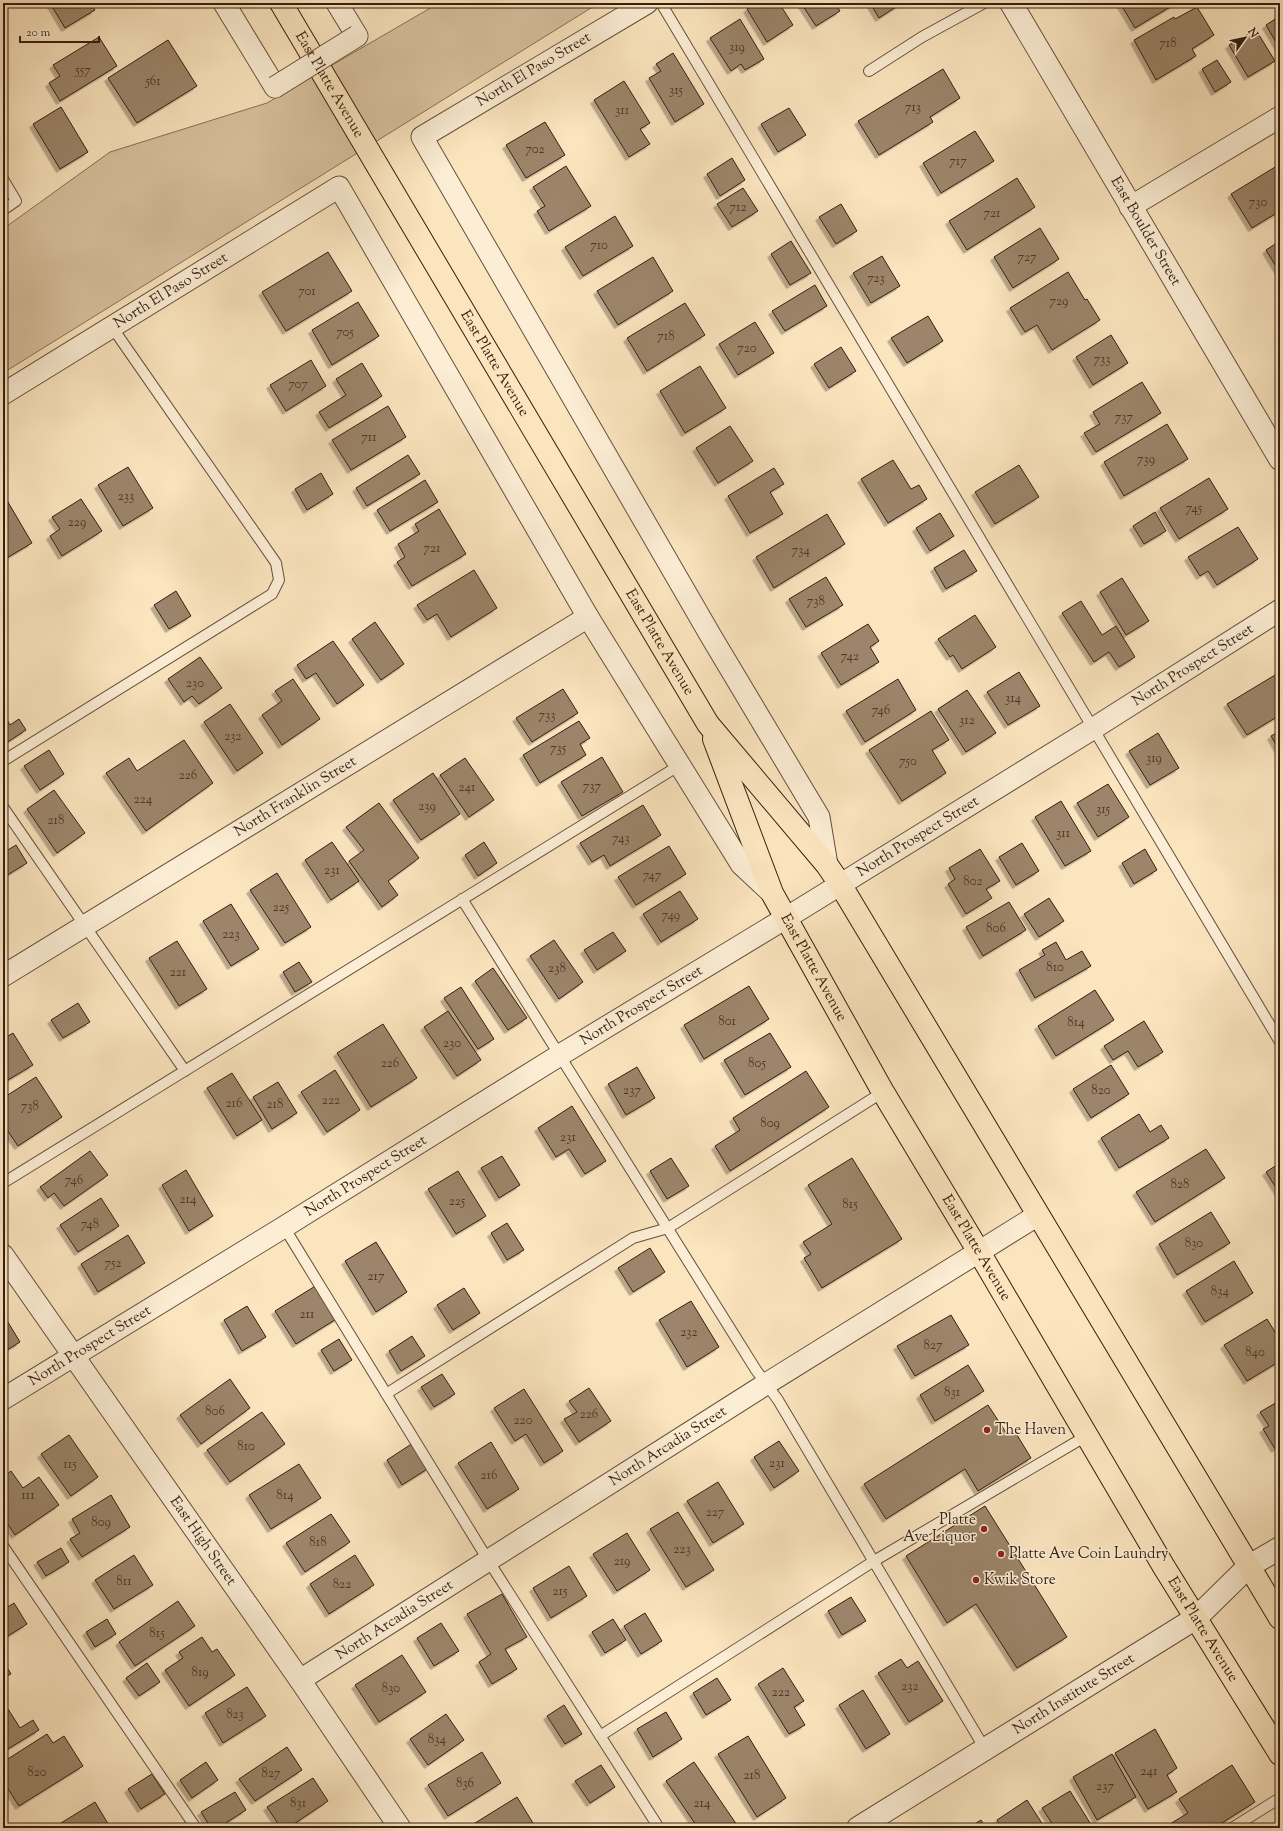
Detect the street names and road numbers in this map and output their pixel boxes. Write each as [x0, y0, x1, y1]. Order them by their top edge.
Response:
street label: North El Paso Street [473, 27, 595, 113]
street label: East Platte Avenue [290, 28, 369, 142]
street label: East Boulder Street [1105, 173, 1186, 290]
street label: North El Paso Street [110, 247, 232, 334]
street label: East Platte Avenue [455, 306, 534, 421]
street label: East Platte Avenue [620, 585, 699, 699]
street label: North Prospect Street [1128, 619, 1258, 712]
street label: North Franklin Street [230, 751, 360, 842]
street label: North Prospect Street [853, 791, 983, 882]
street label: East Platte Avenue [775, 910, 852, 1025]
street label: North Prospect Street [576, 960, 707, 1051]
street label: North Prospect Street [301, 1130, 431, 1222]
street label: East Platte Avenue [936, 1191, 1016, 1305]
street label: North Prospect Street [25, 1300, 155, 1391]
street label: North Arcadia Street [605, 1401, 731, 1491]
street label: East High Street [164, 1492, 241, 1590]
street label: East Platte Avenue [1162, 1573, 1243, 1686]
street label: North Arcadia Street [332, 1575, 457, 1665]
street label: North Institute Street [1009, 1648, 1139, 1740]

